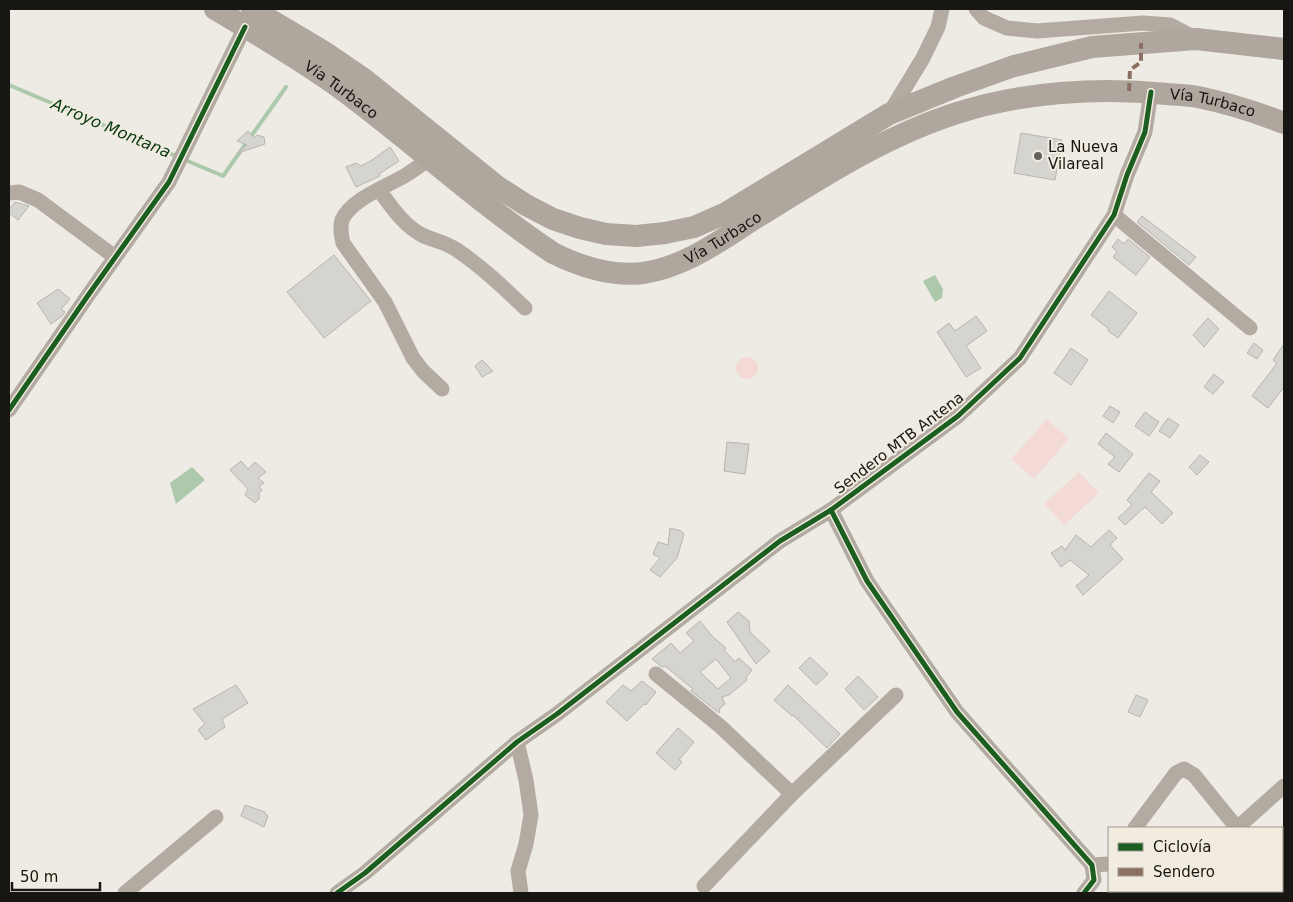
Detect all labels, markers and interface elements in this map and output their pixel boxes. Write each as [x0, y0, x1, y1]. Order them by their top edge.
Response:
street label: Vía Turbaco [301, 57, 382, 123]
street label: Vía Turbaco [1169, 85, 1258, 121]
water label: Arroyo Montana [47, 94, 174, 162]
place label: La Nueva Vilareal [1048, 138, 1118, 173]
marker: La Nueva Vilareal [1032, 150, 1044, 162]
street label: Vía Turbaco [681, 208, 765, 268]
street label: Sendero MTB Antena [831, 388, 967, 498]
legend [1108, 827, 1283, 892]
text: Ciclovía [1153, 838, 1211, 856]
scale bar [12, 860, 100, 892]
text: Sendero [1153, 863, 1215, 881]
text: 50 m [20, 868, 58, 886]

